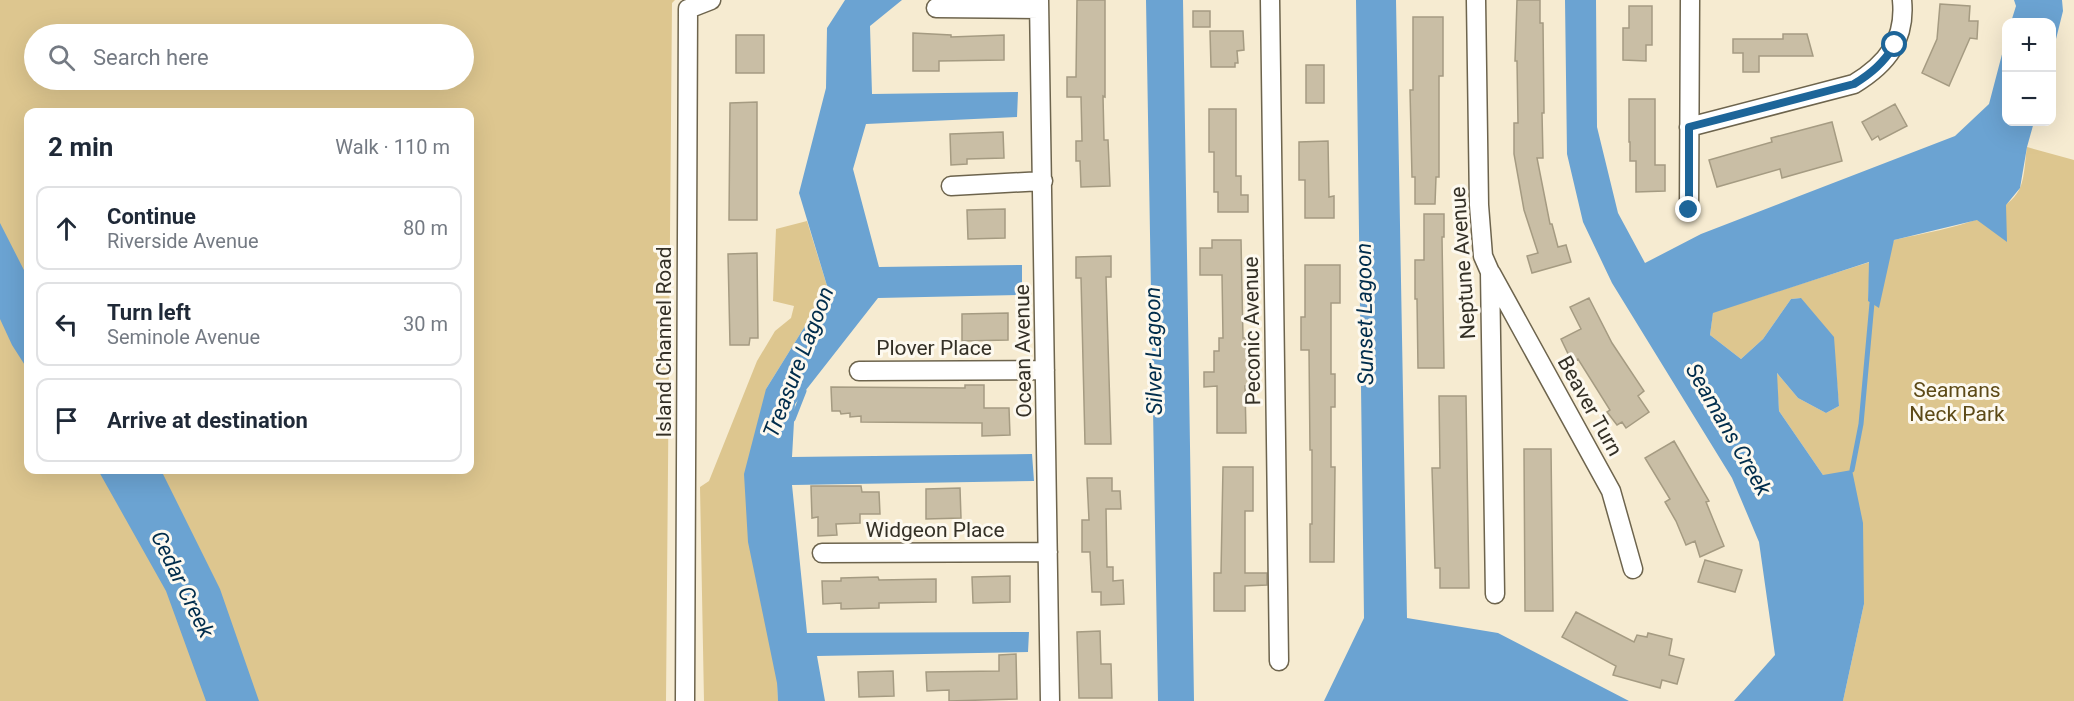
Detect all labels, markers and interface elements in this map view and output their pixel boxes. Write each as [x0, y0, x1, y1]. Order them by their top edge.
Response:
map controls [2002, 18, 2056, 126]
button: + [2002, 18, 2056, 72]
search box [24, 24, 474, 90]
route start [1881, 31, 1907, 57]
icon: search [45, 41, 78, 74]
text: Search here [93, 45, 209, 70]
button: − [2002, 72, 2056, 126]
text: 2 min [48, 132, 113, 162]
text: Walk · 110 m [335, 135, 450, 159]
street label: Neptune Avenue [1446, 186, 1480, 340]
route end [1675, 196, 1701, 222]
text: Continue [107, 204, 196, 229]
icon: ahead [50, 212, 83, 245]
text: 80 m [403, 216, 448, 240]
text: Riverside Avenue [107, 229, 259, 253]
water label: Sunset Lagoon [1351, 243, 1378, 385]
street label: Island Channel Road [652, 246, 676, 438]
street label: Peconic Avenue [1239, 256, 1265, 406]
water label: Treasure Lagoon [758, 283, 839, 441]
street label: Ocean Avenue [1010, 284, 1036, 418]
water label: Silver Lagoon [1140, 287, 1167, 415]
text: Turn left [107, 300, 191, 325]
icon: left [50, 308, 83, 341]
text: 30 m [403, 312, 448, 336]
text: Seminole Avenue [107, 325, 260, 349]
street label: Plover Place [876, 336, 992, 360]
street label: Beaver Turn [1553, 352, 1627, 460]
water label: Seamans Creek [1681, 359, 1777, 501]
park label: Seamans Neck Park [1909, 378, 2005, 426]
icon: arrive [50, 404, 83, 437]
text: Arrive at destination [107, 408, 308, 433]
street label: Widgeon Place [865, 518, 1005, 542]
water label: Cedar Creek [146, 527, 220, 643]

